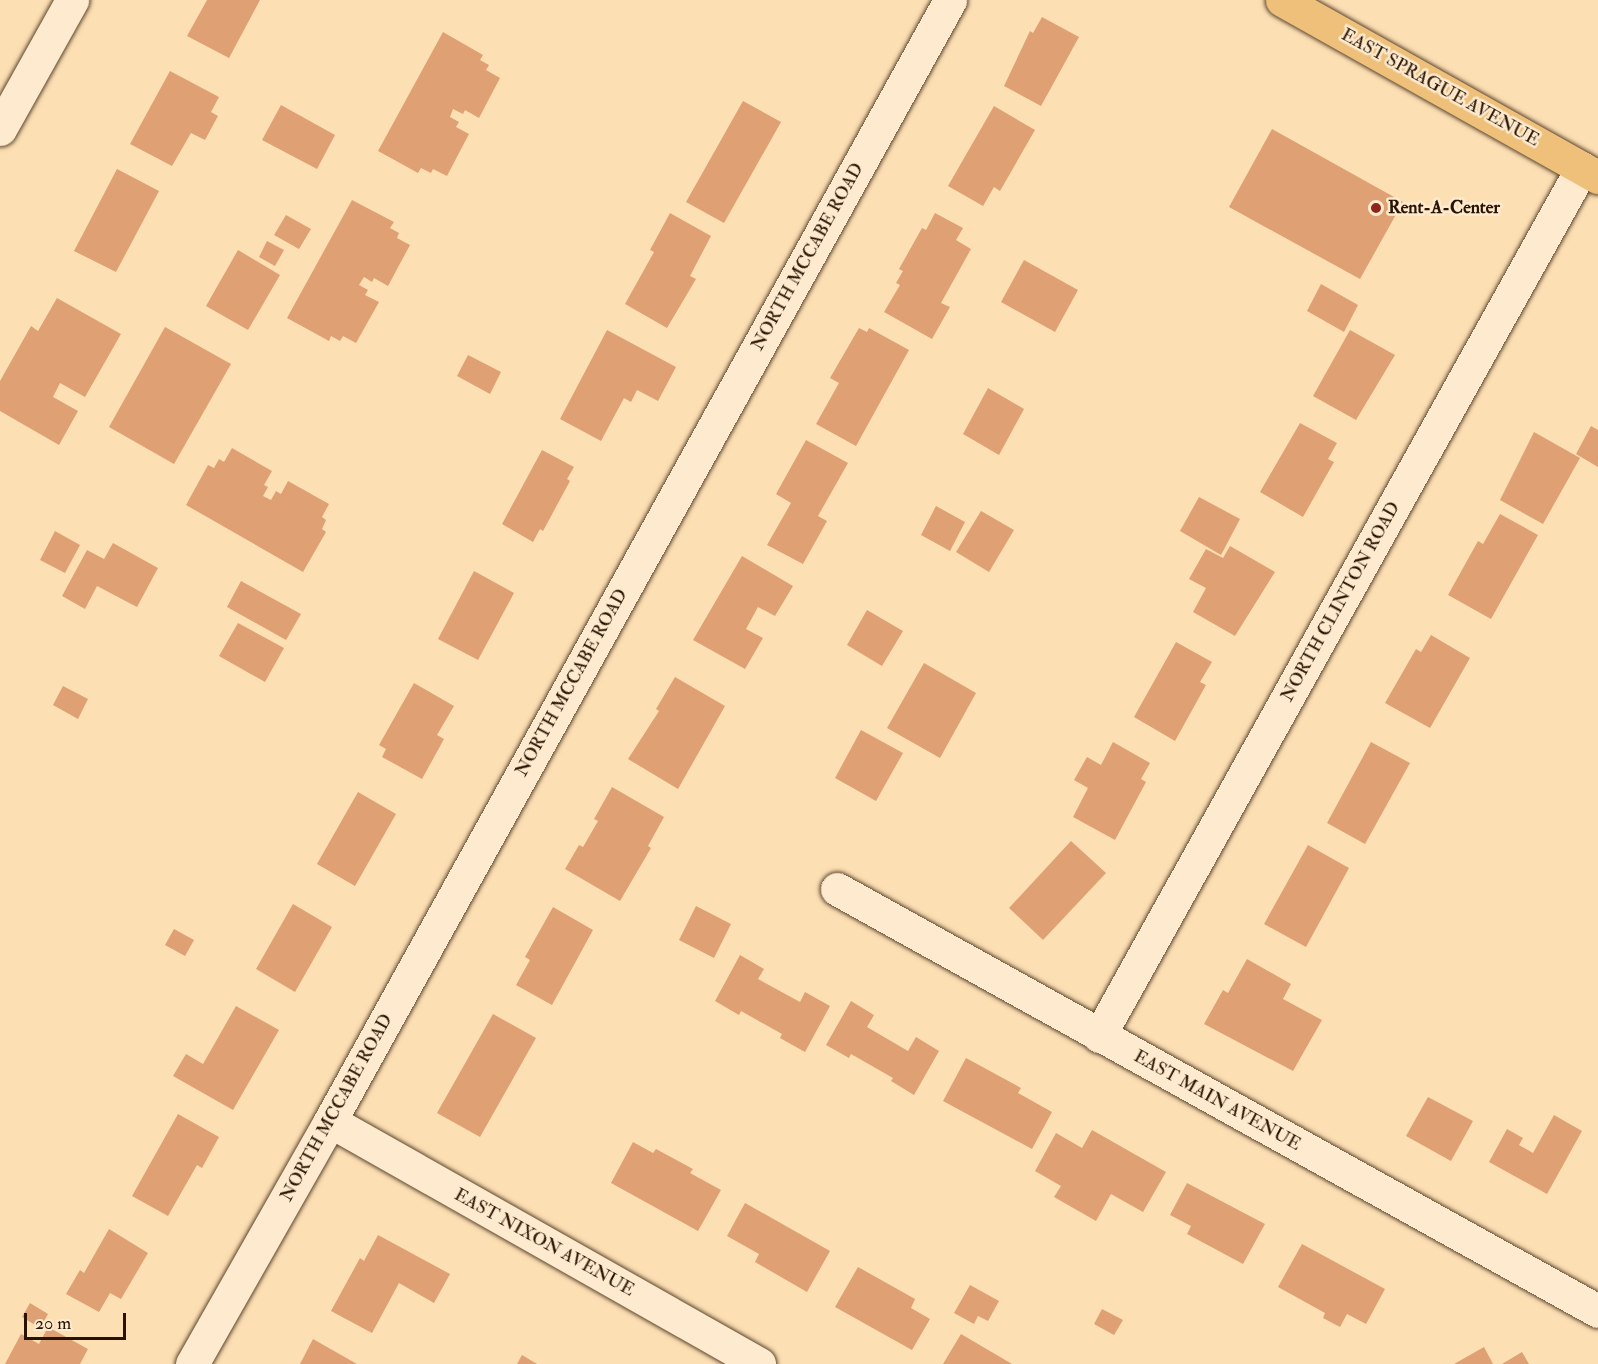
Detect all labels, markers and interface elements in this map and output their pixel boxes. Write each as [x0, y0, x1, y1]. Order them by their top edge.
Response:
street label: EAST SPRAGUE AVENUE [1337, 24, 1543, 152]
street label: NORTH MCCABE ROAD [747, 159, 869, 355]
place label: Rent-A-Center [1388, 197, 1500, 219]
marker: Rent-A-Center [1369, 201, 1383, 215]
street label: NORTH CLINTON ROAD [1277, 498, 1405, 706]
street label: NORTH MCCABE ROAD [511, 585, 633, 781]
street label: NORTH MCCABE ROAD [276, 1010, 398, 1206]
street label: EAST MAIN AVENUE [1130, 1046, 1304, 1156]
street label: EAST NIXON AVENUE [450, 1184, 638, 1302]
scale bar [27, 1301, 129, 1339]
text: 20 m [35, 1312, 71, 1335]

